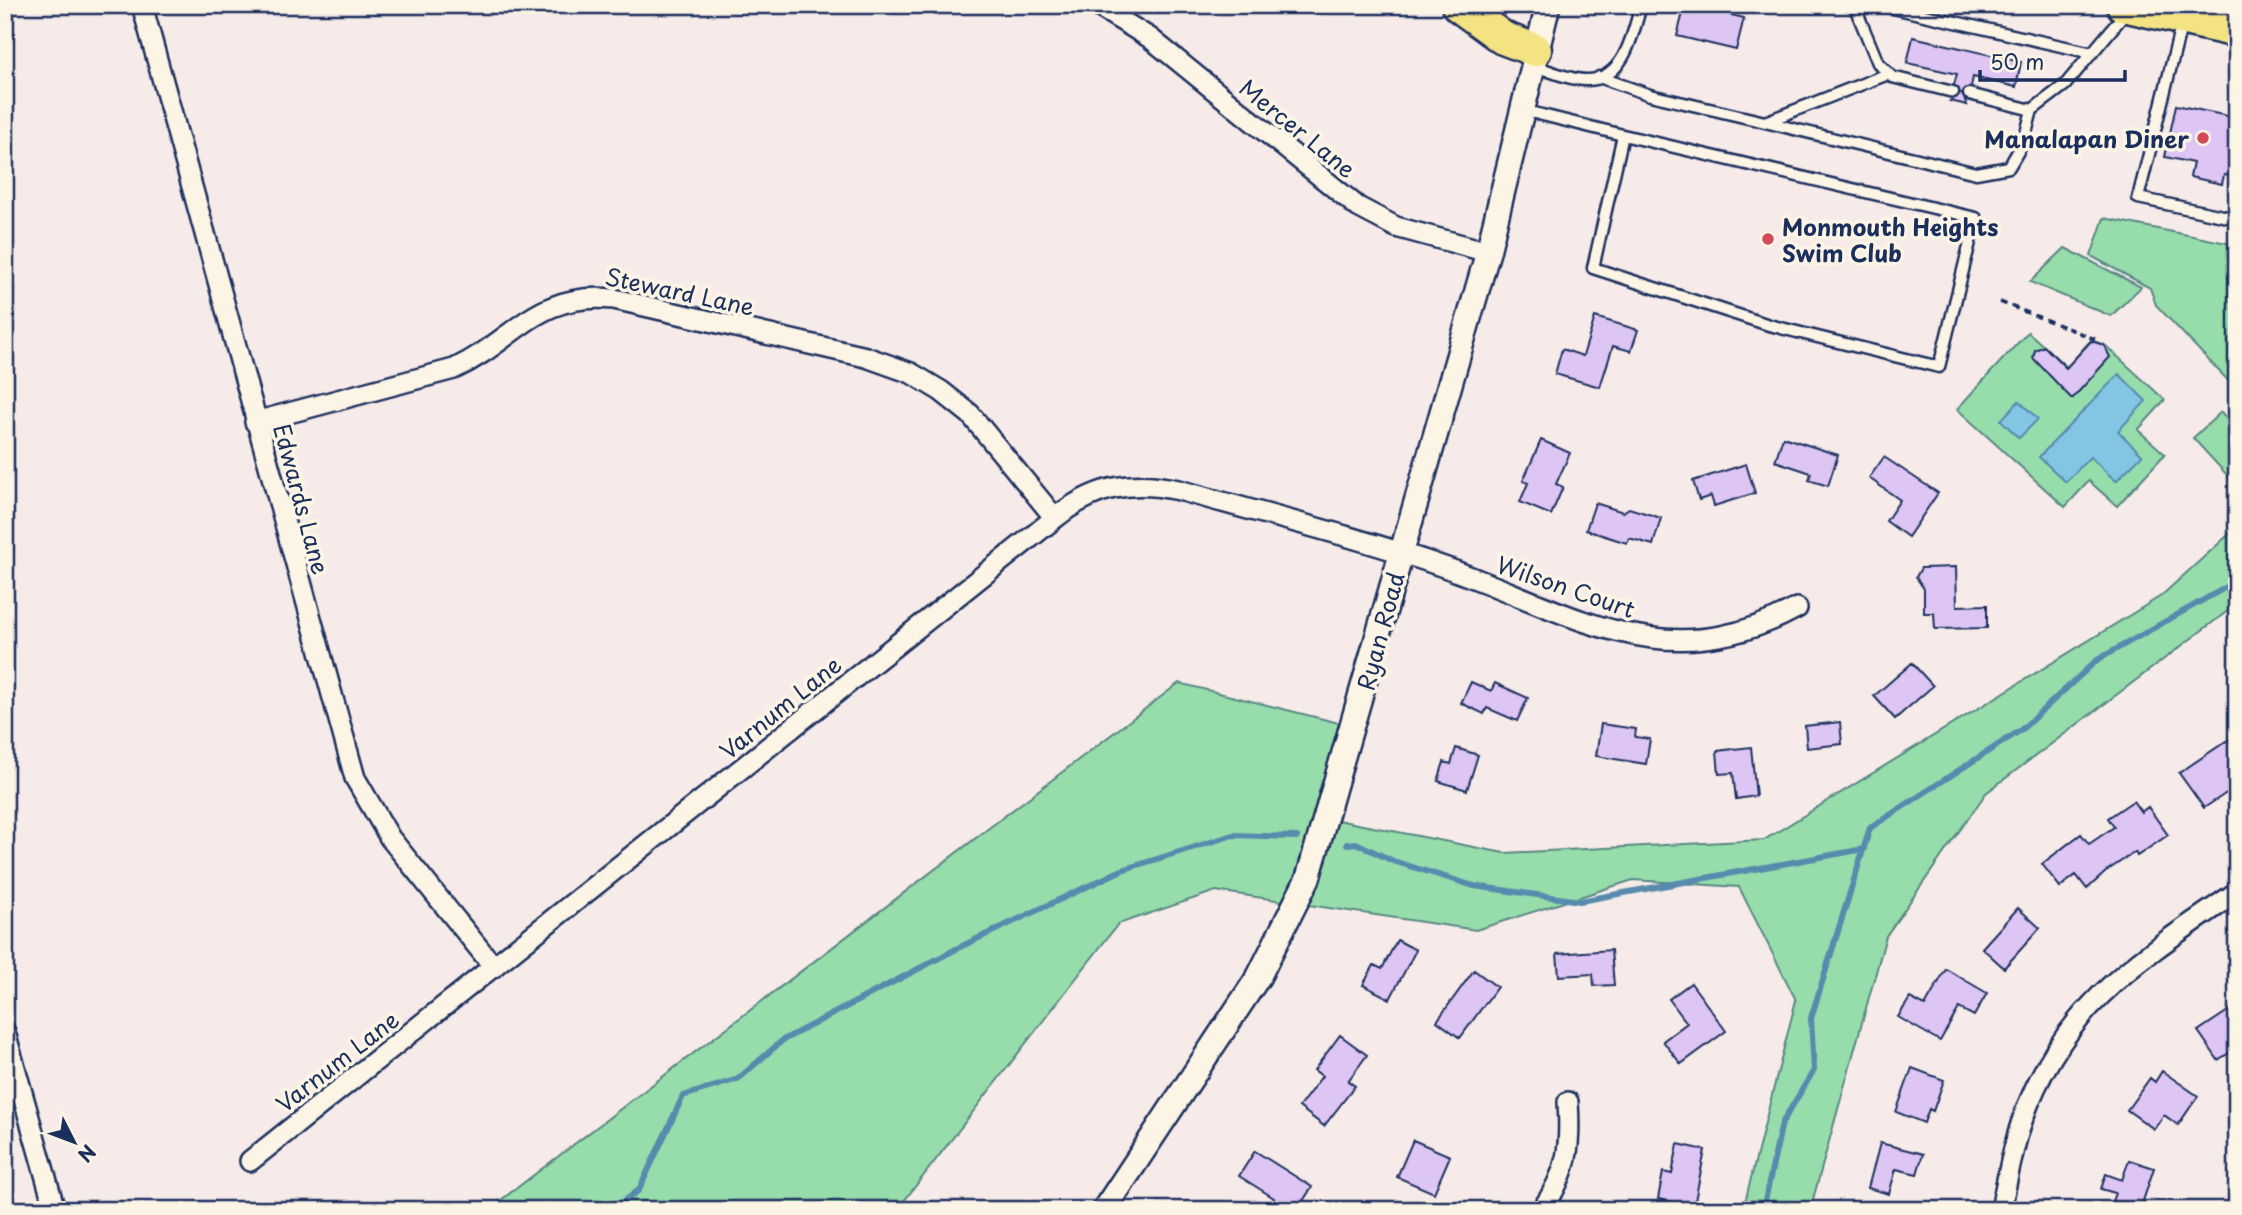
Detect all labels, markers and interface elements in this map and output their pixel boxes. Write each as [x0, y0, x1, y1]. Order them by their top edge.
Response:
scale bar [1980, 38, 2125, 82]
text: 50 m [1990, 45, 2044, 77]
street label: Mercer Lane [1232, 70, 1364, 186]
place label: Manalapan Diner [1984, 121, 2189, 156]
marker: Manalapan Diner [2195, 130, 2211, 146]
place label: Monmouth Heights Swim Club [1782, 209, 1999, 270]
marker: Monmouth Heights Swim Club [1760, 231, 1776, 247]
street label: Steward Lane [602, 258, 758, 324]
street label: Edwards Lane [265, 420, 339, 578]
street label: Wilson Court [1492, 546, 1640, 626]
street label: Ryan Road [1347, 568, 1413, 694]
street label: Varnum Lane [712, 647, 848, 767]
street label: Varnum Lane [268, 1002, 406, 1120]
north arrow [38, 1106, 108, 1176]
text: N [72, 1139, 103, 1169]

